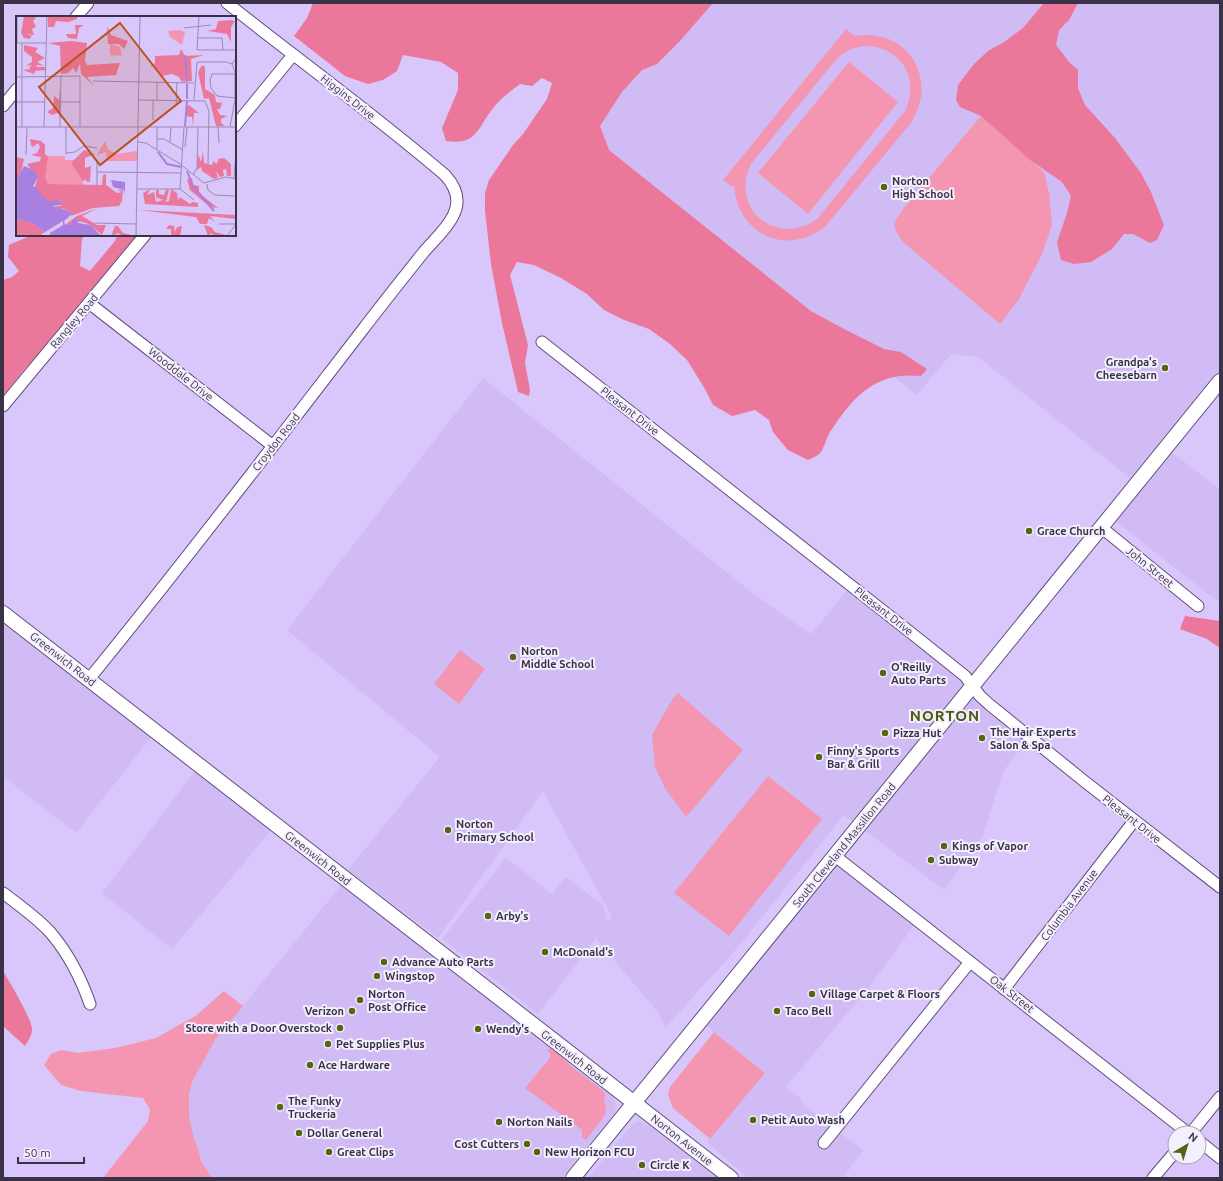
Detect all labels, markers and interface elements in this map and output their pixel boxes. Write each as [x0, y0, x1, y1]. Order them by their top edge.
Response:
inset map [16, 16, 236, 236]
street label: Higgins Drive [319, 72, 377, 122]
place label: Norton High School [892, 175, 954, 200]
marker: Norton High School [879, 182, 889, 192]
street label: Rangley Road [48, 291, 100, 351]
street label: Wooddale Drive [146, 345, 216, 403]
place label: Grandpa's Cheesebarn [1096, 356, 1157, 381]
marker: Grandpa's Cheesebarn [1160, 363, 1170, 373]
street label: Pleasant Drive [598, 384, 662, 438]
street label: Croydon Road [250, 411, 302, 473]
place label: Grace Church [1037, 525, 1105, 537]
marker: Grace Church [1024, 526, 1034, 536]
street label: John Street [1124, 544, 1177, 590]
street label: Pleasant Drive [852, 584, 916, 638]
street label: Greenwich Road [28, 630, 98, 688]
place label: Norton Middle School [521, 645, 595, 670]
marker: Norton Middle School [508, 652, 518, 662]
place label: O'Reilly Auto Parts [891, 661, 946, 686]
marker: O'Reilly Auto Parts [878, 668, 888, 678]
district label: NORTON [910, 707, 980, 724]
place label: The Hair Experts Salon & Spa [990, 726, 1076, 751]
place label: Pizza Hut [893, 727, 942, 739]
marker: Pizza Hut [880, 728, 890, 738]
marker: The Hair Experts Salon & Spa [977, 733, 987, 743]
place label: Finny's Sports Bar & Grill [827, 745, 899, 770]
marker: Finny's Sports Bar & Grill [814, 752, 824, 762]
street label: South Cleveland Massillon Road [790, 780, 898, 910]
street label: Pleasant Drive [1100, 792, 1164, 846]
place label: Norton Primary School [456, 818, 535, 843]
marker: Norton Primary School [443, 825, 453, 835]
street label: Greenwich Road [283, 829, 353, 887]
place label: Kings of Vapor [952, 840, 1028, 852]
marker: Kings of Vapor [939, 841, 949, 851]
place label: Subway [939, 854, 979, 866]
marker: Subway [926, 855, 936, 865]
street label: Columbia Avenue [1038, 867, 1100, 943]
place label: Arby's [496, 910, 528, 922]
marker: Arby's [483, 911, 493, 921]
place label: McDonald's [553, 946, 613, 958]
marker: McDonald's [540, 947, 550, 957]
place label: Advance Auto Parts [392, 956, 494, 968]
marker: Advance Auto Parts [379, 957, 389, 967]
place label: Wingstop [385, 970, 435, 982]
marker: Wingstop [372, 971, 382, 981]
street label: Oak Street [987, 973, 1037, 1015]
place label: Norton Post Office [368, 988, 426, 1013]
place label: Village Carpet & Floors [820, 988, 940, 1000]
marker: Village Carpet & Floors [807, 989, 817, 999]
marker: Norton Post Office [355, 995, 365, 1005]
place label: Verizon [305, 1005, 344, 1017]
place label: Taco Bell [785, 1005, 832, 1017]
marker: Verizon [347, 1006, 357, 1016]
marker: Taco Bell [772, 1006, 782, 1016]
place label: Store with a Door Overstock [186, 1022, 333, 1034]
marker: Store with a Door Overstock [335, 1023, 345, 1033]
place label: Wendy's [486, 1023, 529, 1035]
marker: Wendy's [473, 1024, 483, 1034]
street label: Greenwich Road [539, 1028, 609, 1086]
place label: Pet Supplies Plus [336, 1038, 425, 1050]
marker: Pet Supplies Plus [323, 1039, 333, 1049]
place label: Ace Hardware [318, 1059, 390, 1071]
marker: Ace Hardware [305, 1060, 315, 1070]
place label: The Funky Truckeria [288, 1095, 341, 1120]
marker: The Funky Truckeria [275, 1102, 285, 1112]
street label: Norton Avenue [649, 1112, 715, 1168]
place label: Petit Auto Wash [761, 1114, 845, 1126]
marker: Petit Auto Wash [748, 1115, 758, 1125]
place label: Norton Nails [507, 1116, 572, 1128]
marker: Norton Nails [494, 1117, 504, 1127]
north arrow [1167, 1125, 1207, 1165]
place label: Dollar General [307, 1127, 383, 1139]
marker: Dollar General [294, 1128, 304, 1138]
text: N [1186, 1130, 1200, 1144]
place label: Cost Cutters [454, 1138, 519, 1150]
scale bar [18, 1139, 84, 1165]
marker: Cost Cutters [522, 1139, 532, 1149]
text: 50 m [24, 1146, 51, 1159]
place label: Great Clips [337, 1146, 394, 1158]
place label: New Horizon FCU [545, 1146, 635, 1158]
marker: Great Clips [324, 1147, 334, 1157]
marker: New Horizon FCU [532, 1147, 542, 1157]
place label: Circle K [650, 1159, 690, 1171]
marker: Circle K [637, 1160, 647, 1170]

